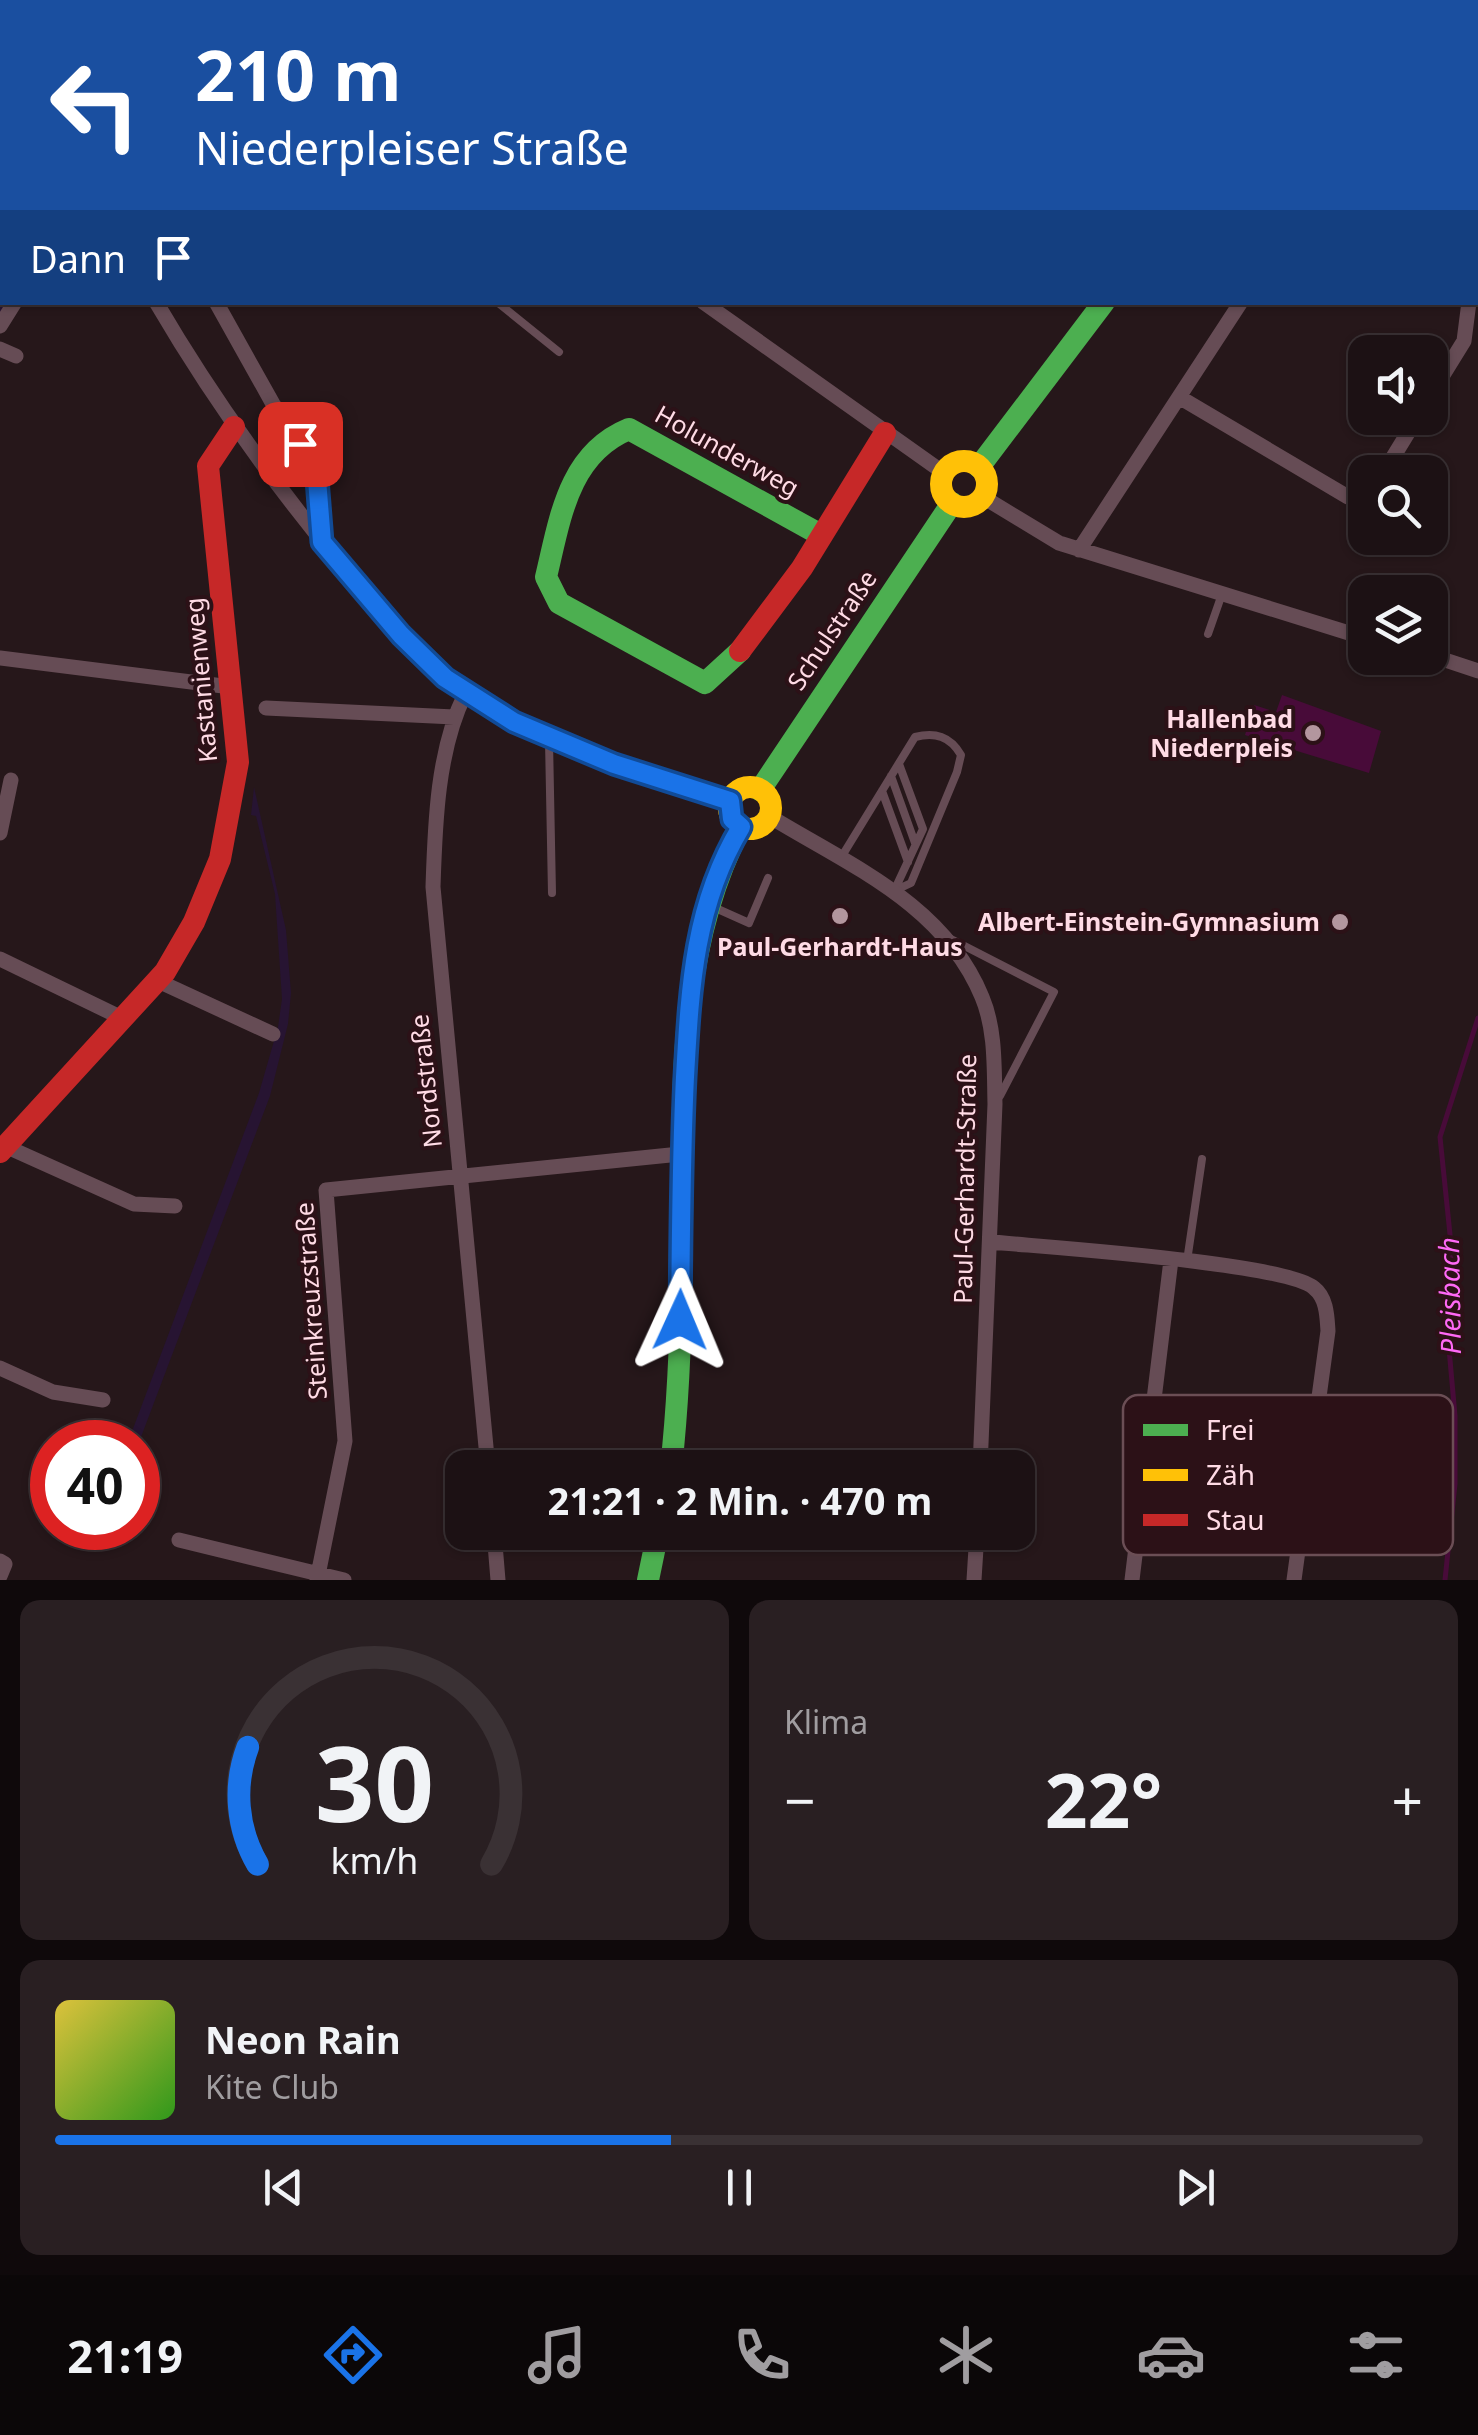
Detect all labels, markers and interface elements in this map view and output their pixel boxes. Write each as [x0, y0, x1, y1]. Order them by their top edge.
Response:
text: 210 m [195, 26, 402, 122]
icon: left [30, 40, 160, 170]
text: Niederpleiser Straße [195, 117, 629, 178]
icon: arrive [146, 230, 201, 285]
text: Dann [30, 232, 126, 284]
map controls [1348, 335, 1448, 675]
button: sound [1348, 335, 1448, 435]
street label: Holunderweg [649, 396, 806, 504]
pin [258, 402, 343, 487]
icon: arrive [273, 417, 328, 472]
button: search [1348, 455, 1448, 555]
street label: Schulstraße [779, 563, 884, 696]
button: layers [1348, 575, 1448, 675]
street label: Kastanienweg [176, 596, 224, 764]
place label: Hallenbad Niederpleis [1150, 701, 1293, 764]
marker: Hallenbad Niederpleis [1302, 722, 1324, 744]
place label: Albert-Einstein-Gymnasium [978, 904, 1320, 938]
marker: Paul-Gerhardt-Haus [829, 905, 851, 927]
marker: Albert-Einstein-Gymnasium [1329, 911, 1351, 933]
place label: Paul-Gerhardt-Haus [717, 929, 963, 963]
street label: Nordstraße [401, 1013, 449, 1150]
street label: Paul-Gerhardt-Straße [945, 1054, 983, 1304]
street label: Steinkreuzstraße [286, 1201, 334, 1401]
water label: Pleisbach [1429, 1237, 1469, 1355]
position arrow [628, 1268, 732, 1372]
legend [1123, 1395, 1453, 1555]
text: Frei [1206, 1410, 1255, 1448]
speed limit sign: 40 [30, 1420, 160, 1550]
text: Zäh [1206, 1455, 1255, 1493]
text: 21:21 · 2 Min. · 470 m [548, 1474, 932, 1526]
text: Stau [1206, 1500, 1265, 1538]
text: Klima [784, 1700, 868, 1743]
text: 30 [315, 1711, 434, 1852]
text: 22° [1045, 1748, 1162, 1850]
text: − [784, 1762, 815, 1837]
text: + [1392, 1762, 1423, 1837]
text: km/h [331, 1836, 418, 1884]
text: Neon Rain [205, 2013, 401, 2065]
text: Kite Club [205, 2065, 339, 2108]
icon: previous [256, 2160, 311, 2215]
icon: pause [712, 2160, 767, 2215]
icon: next [1168, 2160, 1223, 2215]
icon: directions [318, 2320, 388, 2390]
icon: music [522, 2320, 592, 2390]
icon: phone [727, 2320, 797, 2390]
icon: climate [931, 2320, 1001, 2390]
icon: car [1136, 2320, 1206, 2390]
icon: filters [1341, 2320, 1411, 2390]
text: 21:19 [67, 2325, 183, 2386]

